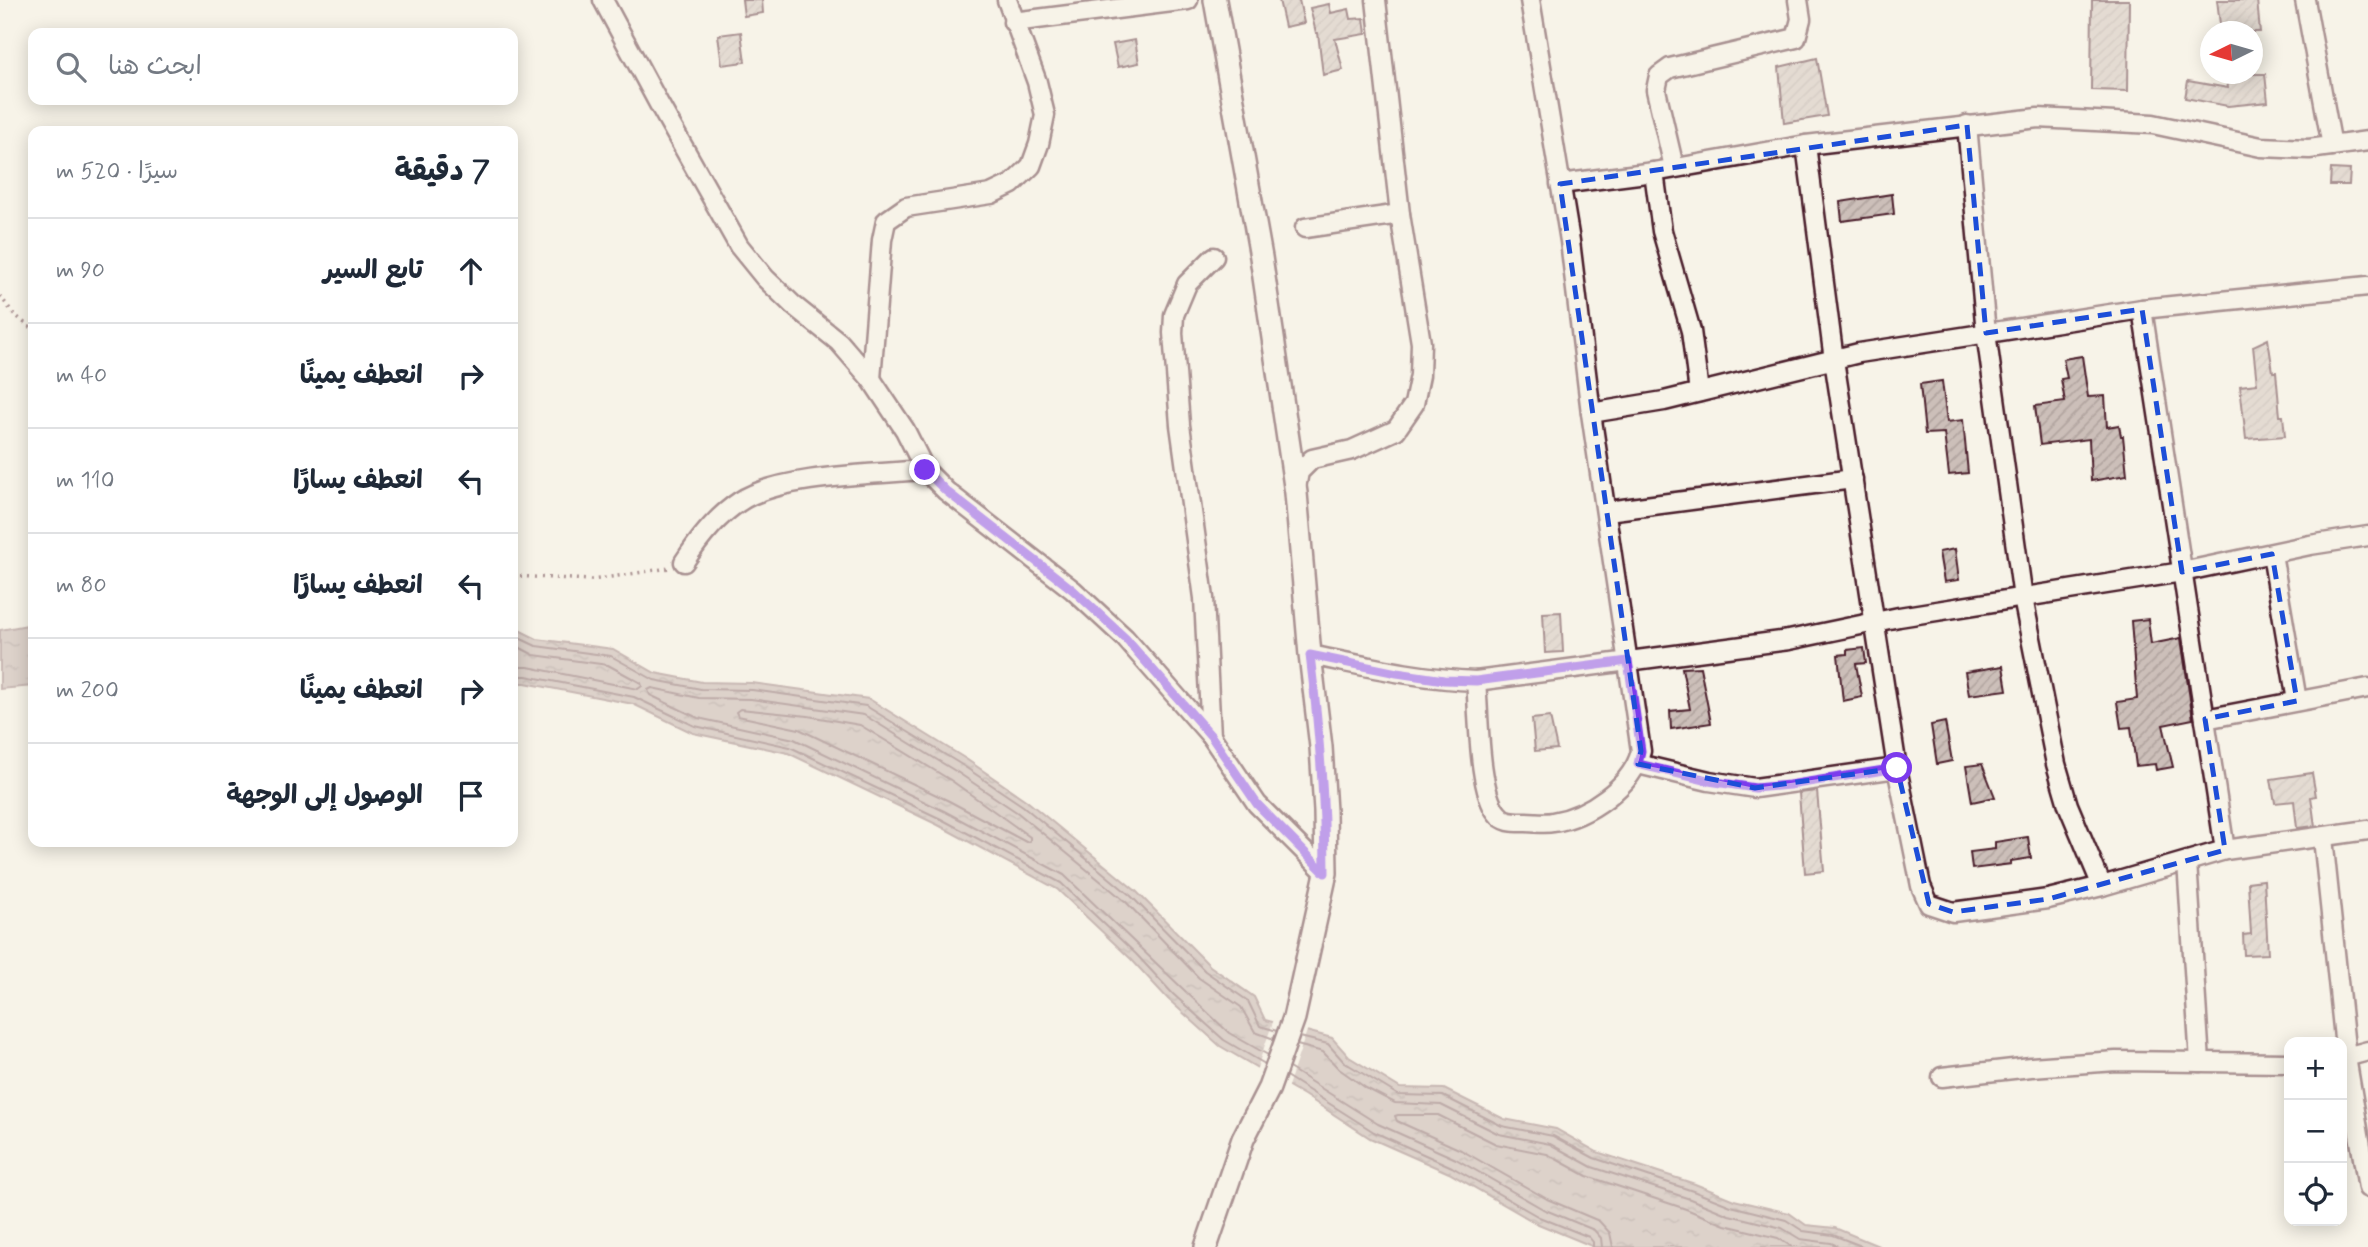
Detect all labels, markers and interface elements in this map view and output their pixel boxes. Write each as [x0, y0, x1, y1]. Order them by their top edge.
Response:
north arrow [2200, 21, 2263, 84]
search box [28, 28, 518, 105]
icon: search [52, 48, 90, 86]
text: ابحث هنا [108, 50, 202, 84]
text: 7 دقيقة [394, 152, 490, 191]
text: سيرًا · 520 m [56, 157, 178, 187]
icon: ahead [452, 252, 490, 290]
text: تابع السير [323, 254, 423, 288]
text: 90 m [56, 256, 105, 286]
icon: right [452, 357, 490, 395]
text: انعطف يمينًا [300, 359, 423, 393]
text: 40 m [56, 361, 107, 391]
route end [909, 454, 940, 485]
icon: left [452, 462, 490, 500]
text: انعطف يسارًا [293, 464, 423, 498]
text: 110 m [56, 466, 115, 496]
icon: left [452, 567, 490, 605]
text: انعطف يسارًا [293, 569, 423, 603]
text: 80 m [56, 571, 107, 601]
icon: right [452, 672, 490, 710]
text: انعطف يمينًا [300, 674, 423, 708]
text: 200 m [56, 676, 119, 706]
route start [1881, 752, 1912, 783]
icon: arrive [452, 777, 490, 815]
text: الوصول إلى الوجهة [226, 779, 423, 813]
map controls [2284, 1037, 2347, 1226]
button: + [2284, 1037, 2347, 1100]
button: − [2284, 1100, 2347, 1163]
button: locate [2284, 1163, 2347, 1226]

